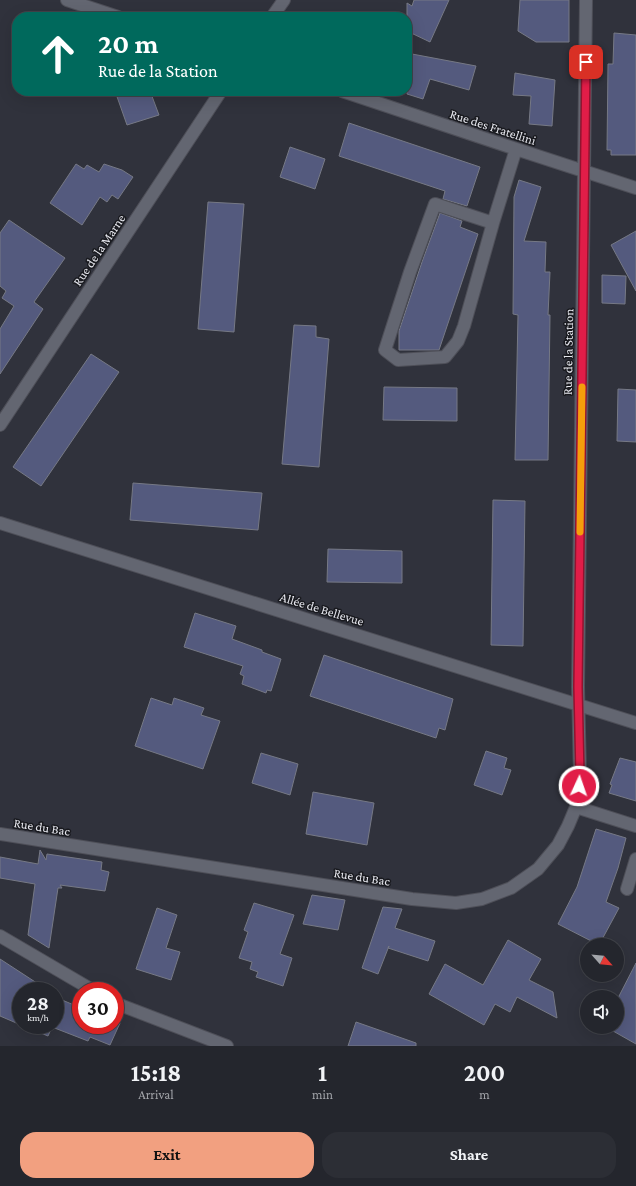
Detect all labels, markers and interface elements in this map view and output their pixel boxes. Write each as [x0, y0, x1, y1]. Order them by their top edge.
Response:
icon: ahead [32, 28, 84, 80]
text: 20 m [98, 28, 158, 59]
pin [569, 45, 603, 79]
icon: arrive [575, 51, 597, 73]
text: Rue de la Station [98, 61, 218, 81]
street label: Rue des Fratellini [448, 106, 538, 148]
street label: Rue de la Marne [70, 211, 129, 289]
street label: Rue de la Station [560, 309, 576, 395]
street label: Allée de Bellevue [278, 589, 366, 629]
position arrow [558, 765, 600, 807]
street label: Rue du Bac [13, 815, 72, 839]
street label: Rue du Bac [333, 865, 392, 889]
north arrow [580, 938, 624, 982]
map controls [580, 938, 624, 1034]
speed limit sign: 30 [72, 982, 124, 1034]
button: sound [580, 990, 624, 1034]
text: 28 [27, 992, 49, 1014]
text: km/h [27, 1012, 49, 1023]
text: 15:18 [131, 1059, 181, 1086]
text: 1 [318, 1059, 327, 1086]
text: 200 [464, 1059, 505, 1086]
text: Arrival [138, 1087, 174, 1102]
text: min [312, 1087, 333, 1102]
text: m [479, 1087, 490, 1102]
button: Exit [20, 1132, 314, 1178]
button: Share [322, 1132, 616, 1178]

